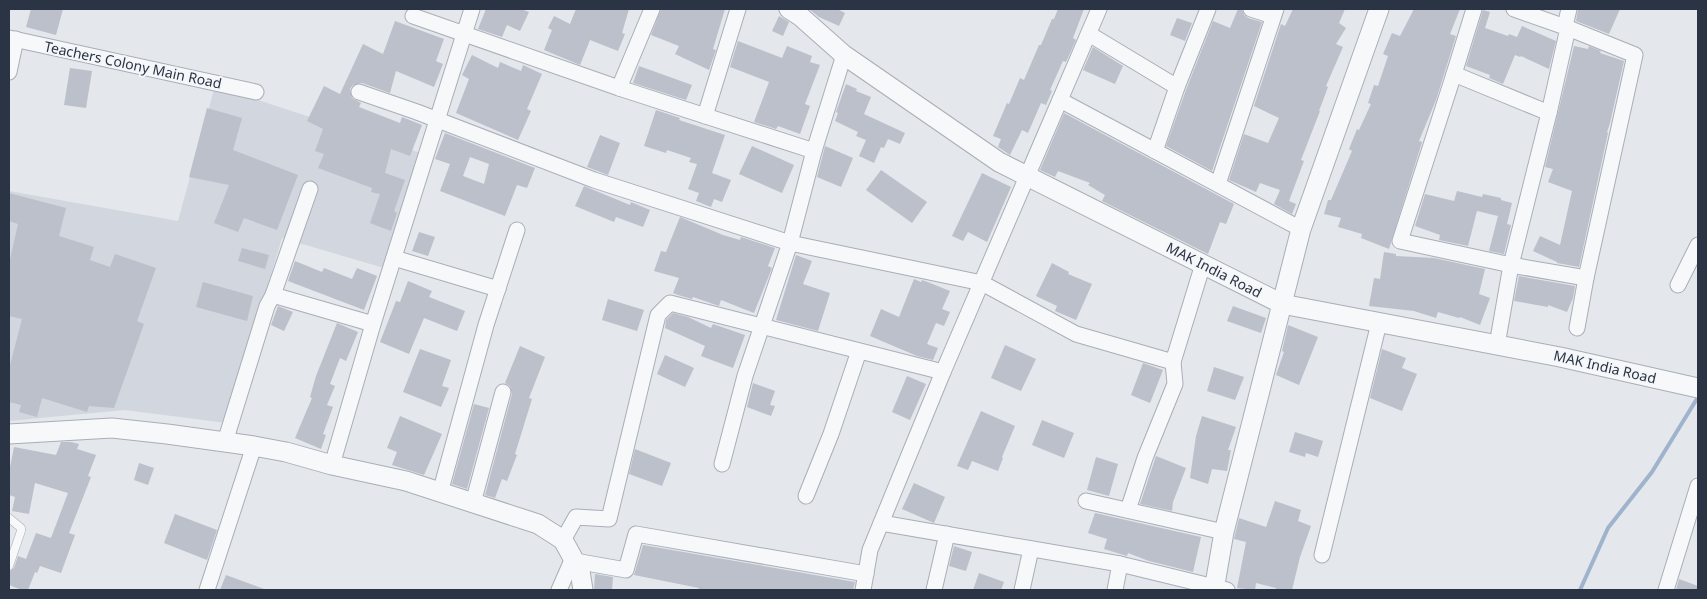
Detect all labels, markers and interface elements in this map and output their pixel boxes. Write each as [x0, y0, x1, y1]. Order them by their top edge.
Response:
street label: Teachers Colony Main Road [43, 36, 224, 93]
street label: MAK India Road [1163, 237, 1265, 302]
street label: MAK India Road [1552, 345, 1658, 388]

